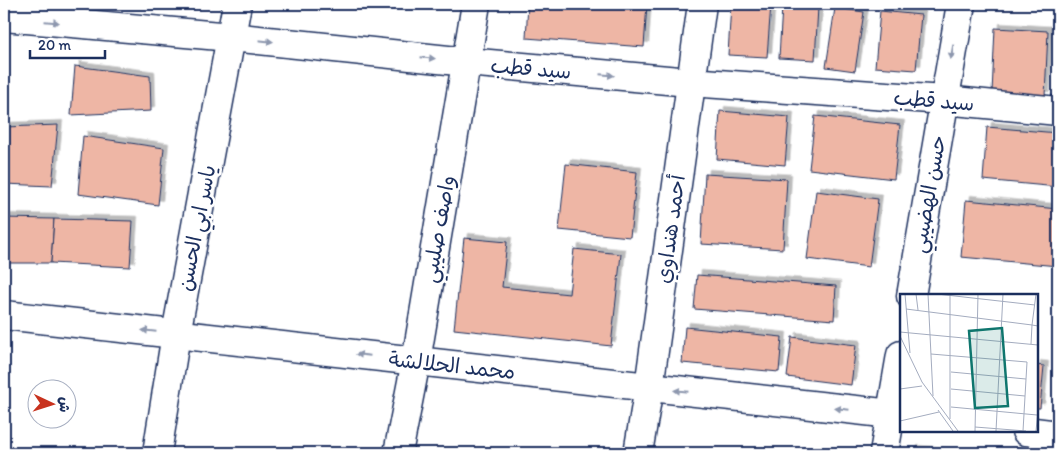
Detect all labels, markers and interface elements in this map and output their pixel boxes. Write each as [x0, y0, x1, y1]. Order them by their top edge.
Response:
one-way arrow [45, 18, 61, 26]
scale bar [30, 28, 105, 60]
text: 20 m [38, 36, 72, 54]
one-way arrow [259, 37, 275, 45]
one-way arrow [948, 44, 956, 60]
street label: سيد قطب [490, 52, 572, 85]
one-way arrow [420, 54, 436, 62]
one-way arrow [600, 71, 616, 79]
street label: سيد قطب [893, 84, 975, 117]
street label: حسن الهضيبي [905, 133, 958, 256]
street label: ياسر ابي الحسن [172, 163, 227, 295]
street label: واصف صليبي [416, 173, 467, 286]
street label: أحمد هنداوي [650, 173, 693, 285]
inset map [900, 294, 1037, 432]
one-way arrow [141, 327, 157, 335]
street label: محمد الحلالشة [387, 346, 517, 384]
one-way arrow [355, 351, 371, 359]
north arrow [28, 380, 78, 430]
one-way arrow [673, 387, 689, 395]
text: ش [55, 397, 73, 413]
one-way arrow [834, 405, 850, 413]

